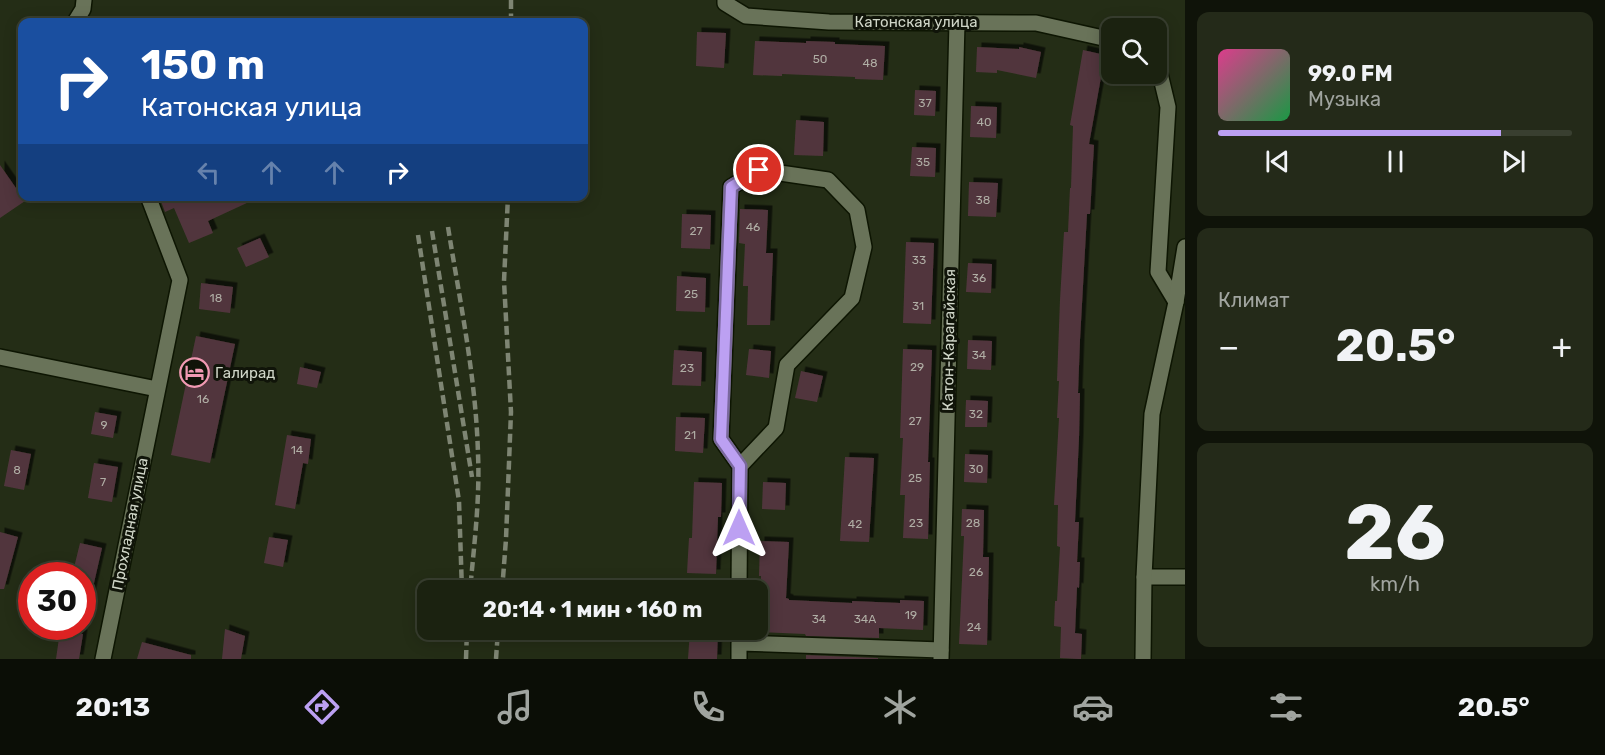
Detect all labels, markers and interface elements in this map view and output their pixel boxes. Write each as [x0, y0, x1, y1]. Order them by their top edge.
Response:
street label: Катонская улица [855, 13, 977, 31]
map controls [1101, 18, 1167, 84]
button: search [1101, 18, 1167, 84]
text: 150 m [141, 40, 265, 90]
icon: right [42, 42, 120, 120]
house number: 50 [813, 52, 827, 66]
house number: 48 [862, 56, 878, 70]
text: 99.0 FM [1308, 60, 1393, 87]
text: Музыка [1308, 87, 1381, 111]
text: Катонская улица [141, 91, 362, 123]
house number: 37 [918, 96, 932, 110]
house number: 40 [976, 115, 992, 129]
pin [733, 144, 784, 195]
icon: previous [1261, 145, 1294, 178]
icon: pause [1379, 145, 1412, 178]
icon: next [1497, 145, 1530, 178]
icon: arrive [742, 153, 775, 186]
house number: 35 [916, 155, 930, 169]
icon: left [192, 156, 225, 189]
icon: ahead [255, 156, 288, 189]
icon: ahead [318, 156, 351, 189]
icon: right [381, 156, 414, 189]
house number: 38 [976, 193, 990, 207]
house number: 46 [746, 220, 760, 234]
house number: 27 [689, 224, 703, 238]
house number: 33 [912, 253, 926, 267]
street label: Катон-Карагайская [939, 269, 959, 411]
house number: 36 [972, 271, 986, 285]
house number: 25 [684, 287, 698, 301]
text: Климат [1218, 288, 1290, 312]
house number: 18 [210, 291, 222, 305]
house number: 31 [912, 299, 924, 313]
text: 20.5° [1336, 319, 1455, 372]
text: − [1218, 327, 1239, 366]
text: + [1551, 327, 1572, 366]
house number: 34 [972, 348, 987, 362]
hotel icon: Галирад [178, 357, 210, 389]
house number: 29 [910, 360, 924, 374]
house number: 23 [680, 361, 694, 375]
place label: Галирад [215, 364, 275, 382]
house number: 16 [197, 392, 209, 406]
house number: 32 [969, 407, 983, 421]
house number: 27 [908, 414, 922, 428]
house number: 9 [100, 418, 108, 432]
house number: 21 [684, 428, 696, 442]
house number: 14 [291, 443, 304, 457]
street label: Прохладная улица [108, 456, 152, 592]
house number: 30 [969, 462, 983, 476]
house number: 8 [13, 463, 21, 477]
house number: 25 [908, 471, 922, 485]
house number: 7 [100, 475, 106, 489]
text: 26 [1344, 486, 1446, 579]
position arrow [707, 496, 771, 560]
house number: 23 [909, 516, 923, 530]
house number: 28 [966, 516, 980, 530]
house number: 42 [848, 517, 862, 531]
speed limit sign: 30 [18, 562, 96, 640]
house number: 26 [969, 565, 983, 579]
text: km/h [1370, 572, 1420, 596]
text: 20:14 · 1 мин · 160 m [483, 596, 702, 623]
house number: 19 [905, 608, 917, 622]
house number: 34 [812, 612, 827, 626]
house number: 34А [854, 612, 876, 626]
house number: 24 [967, 620, 982, 634]
icon: directions [301, 686, 343, 728]
icon: music [494, 686, 536, 728]
icon: phone [687, 686, 729, 728]
icon: climate [879, 686, 921, 728]
icon: car [1072, 686, 1114, 728]
icon: filters [1265, 686, 1307, 728]
text: 20:13 [75, 691, 150, 723]
text: 20.5° [1458, 691, 1530, 723]

